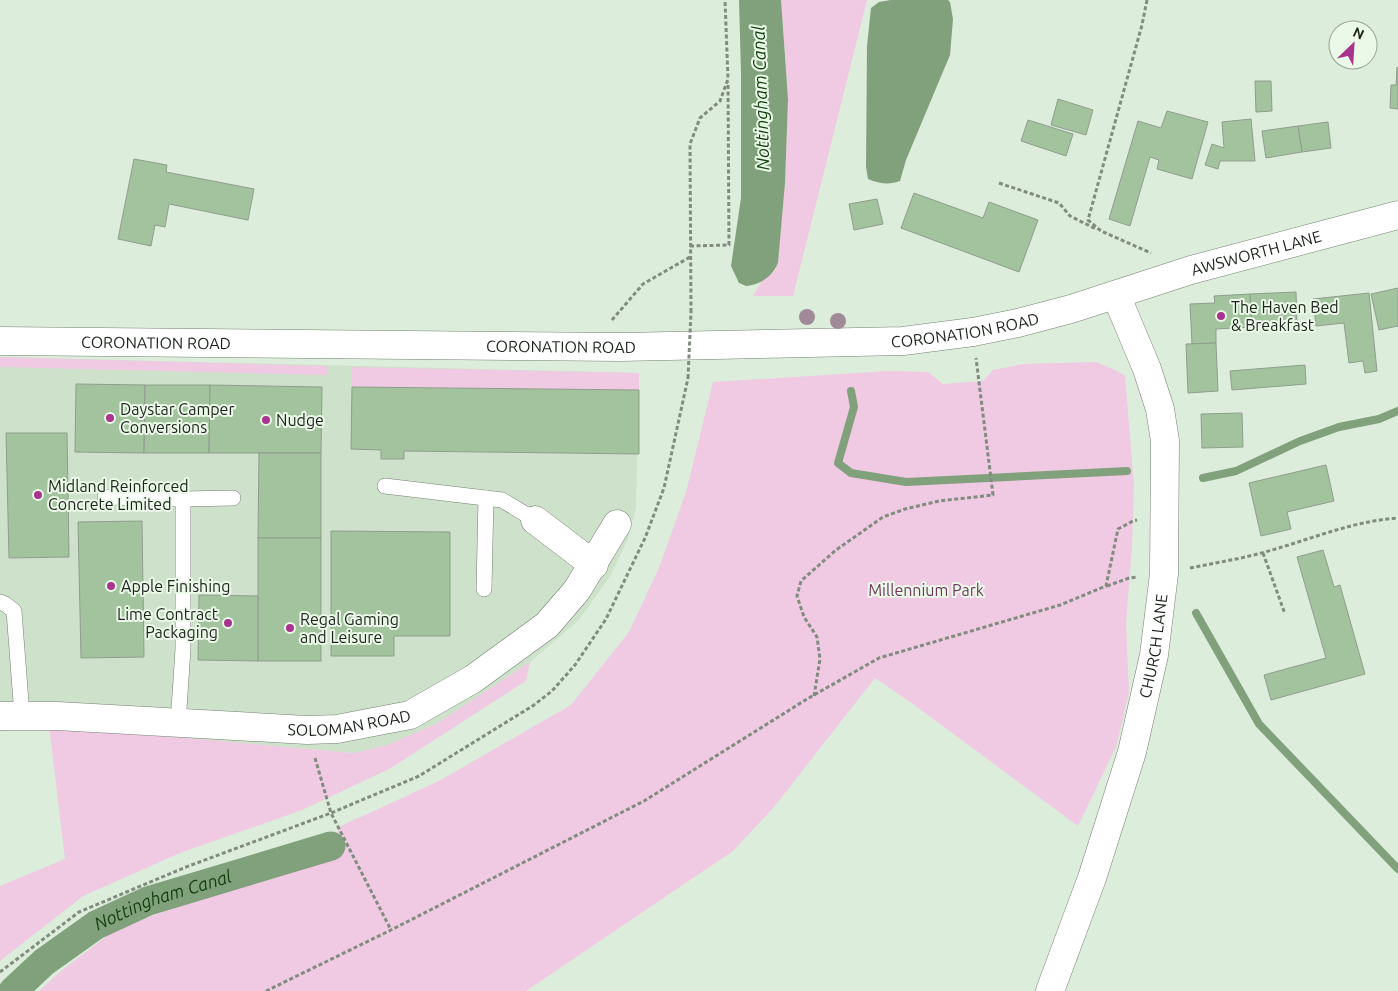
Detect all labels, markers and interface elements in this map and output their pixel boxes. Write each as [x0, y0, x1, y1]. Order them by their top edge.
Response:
north arrow [1328, 20, 1378, 70]
text: N [1350, 24, 1367, 43]
water label: Nottingham Canal [747, 25, 773, 171]
street label: AWSWORTH LANE [1189, 227, 1323, 279]
place label: The Haven Bed & Breakfast [1231, 298, 1339, 334]
street label: CORONATION ROAD [891, 309, 1041, 350]
marker: The Haven Bed & Breakfast [1215, 310, 1227, 322]
street label: CORONATION ROAD [81, 333, 231, 352]
street label: CORONATION ROAD [486, 337, 636, 356]
place label: Daystar Camper Conversions [120, 400, 234, 436]
place label: Nudge [276, 411, 324, 429]
marker: Daystar Camper Conversions [104, 412, 116, 424]
marker: Nudge [260, 414, 272, 426]
place label: Midland Reinforced Concrete Limited [48, 477, 189, 513]
marker: Midland Reinforced Concrete Limited [32, 489, 44, 501]
place label: Apple Finishing [121, 577, 230, 595]
marker: Apple Finishing [105, 580, 117, 592]
park label: Millennium Park [868, 581, 984, 599]
street label: CHURCH LANE [1135, 593, 1170, 700]
place label: Lime Contract Packaging [117, 605, 219, 641]
place label: Regal Gaming and Leisure [300, 610, 399, 646]
marker: Lime Contract Packaging [222, 617, 234, 629]
marker: Regal Gaming and Leisure [284, 622, 296, 634]
street label: SOLOMAN ROAD [287, 706, 412, 739]
water label: Nottingham Canal [91, 865, 234, 933]

